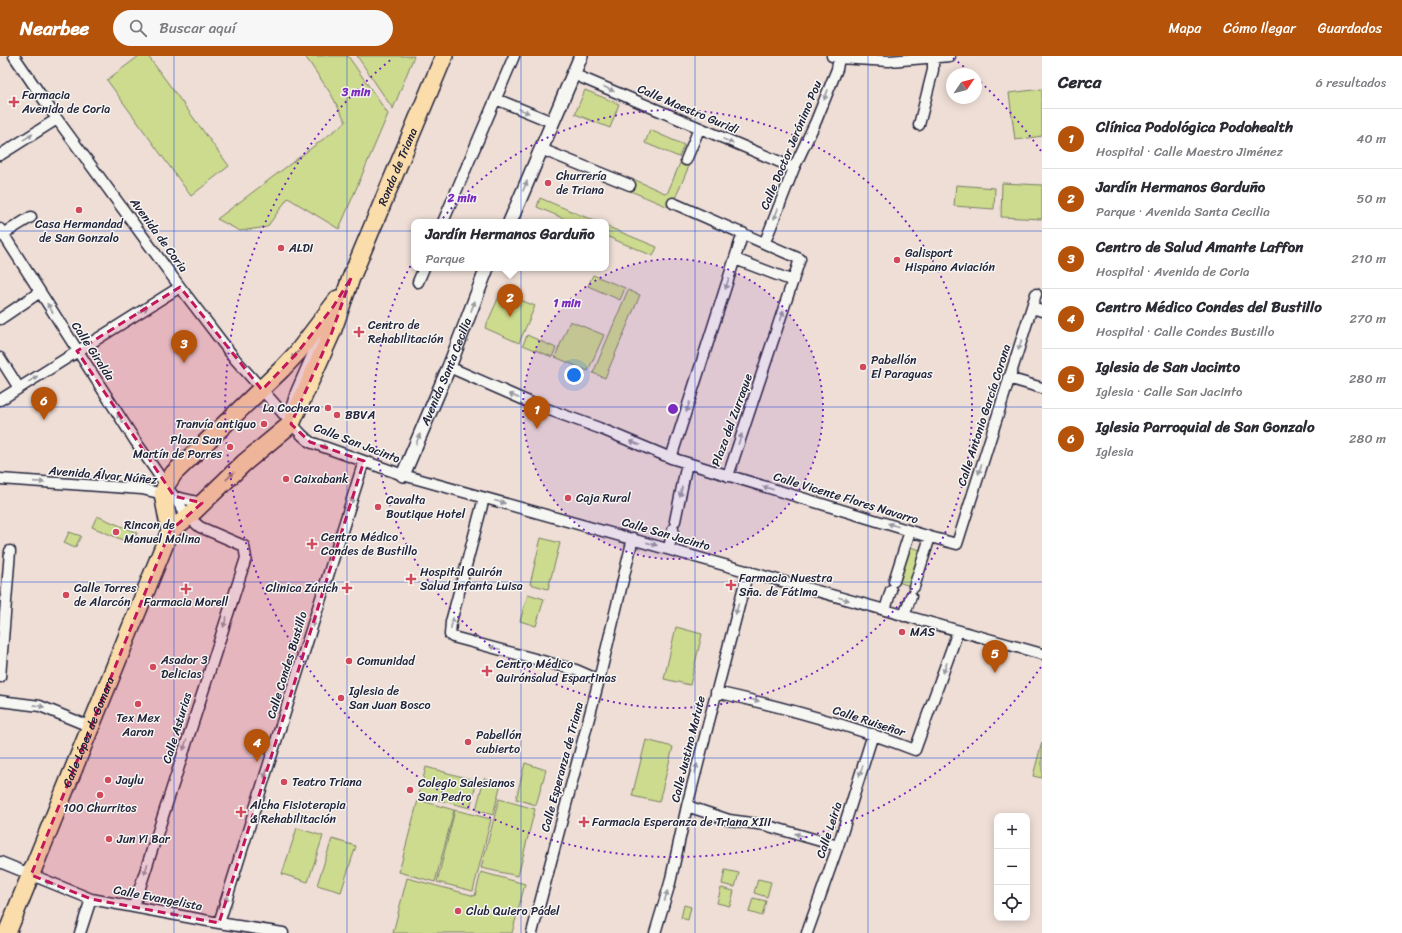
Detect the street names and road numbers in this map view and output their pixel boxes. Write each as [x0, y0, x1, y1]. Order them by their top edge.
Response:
street label: Calle Doctor Jerónimo Pou [754, 76, 828, 213]
street label: Calle Maestro Guridi [634, 78, 743, 141]
street label: Ronda de Triana [371, 124, 424, 209]
street label: Avenida de Coria [124, 192, 194, 277]
street label: Avenida Santa Cecilia [414, 315, 478, 430]
street label: Calle Giralda [65, 317, 121, 386]
street label: Calle Antonio García Corona [951, 341, 1017, 489]
street label: Plaza del Zurraque [705, 370, 759, 470]
street label: Calle San Jacinto [311, 416, 403, 470]
street label: Avenida Álvar Núñez [47, 459, 158, 491]
street label: Calle Vicente Flores Navarro [771, 465, 921, 531]
street label: Calle San Jacinto [619, 511, 713, 557]
street label: Calle Condes Bustillo [260, 609, 314, 721]
street label: Calle López de Gomara [56, 673, 121, 791]
street label: Calle Asturias [156, 690, 198, 766]
street label: Calle Justino Matute [664, 693, 712, 805]
street label: Calle Ruiseñor [830, 699, 909, 743]
street label: Calle Esperanza de Triana [534, 700, 590, 834]
street label: Calle Leiria [809, 799, 849, 861]
street label: Calle Evangelista [112, 879, 204, 917]

